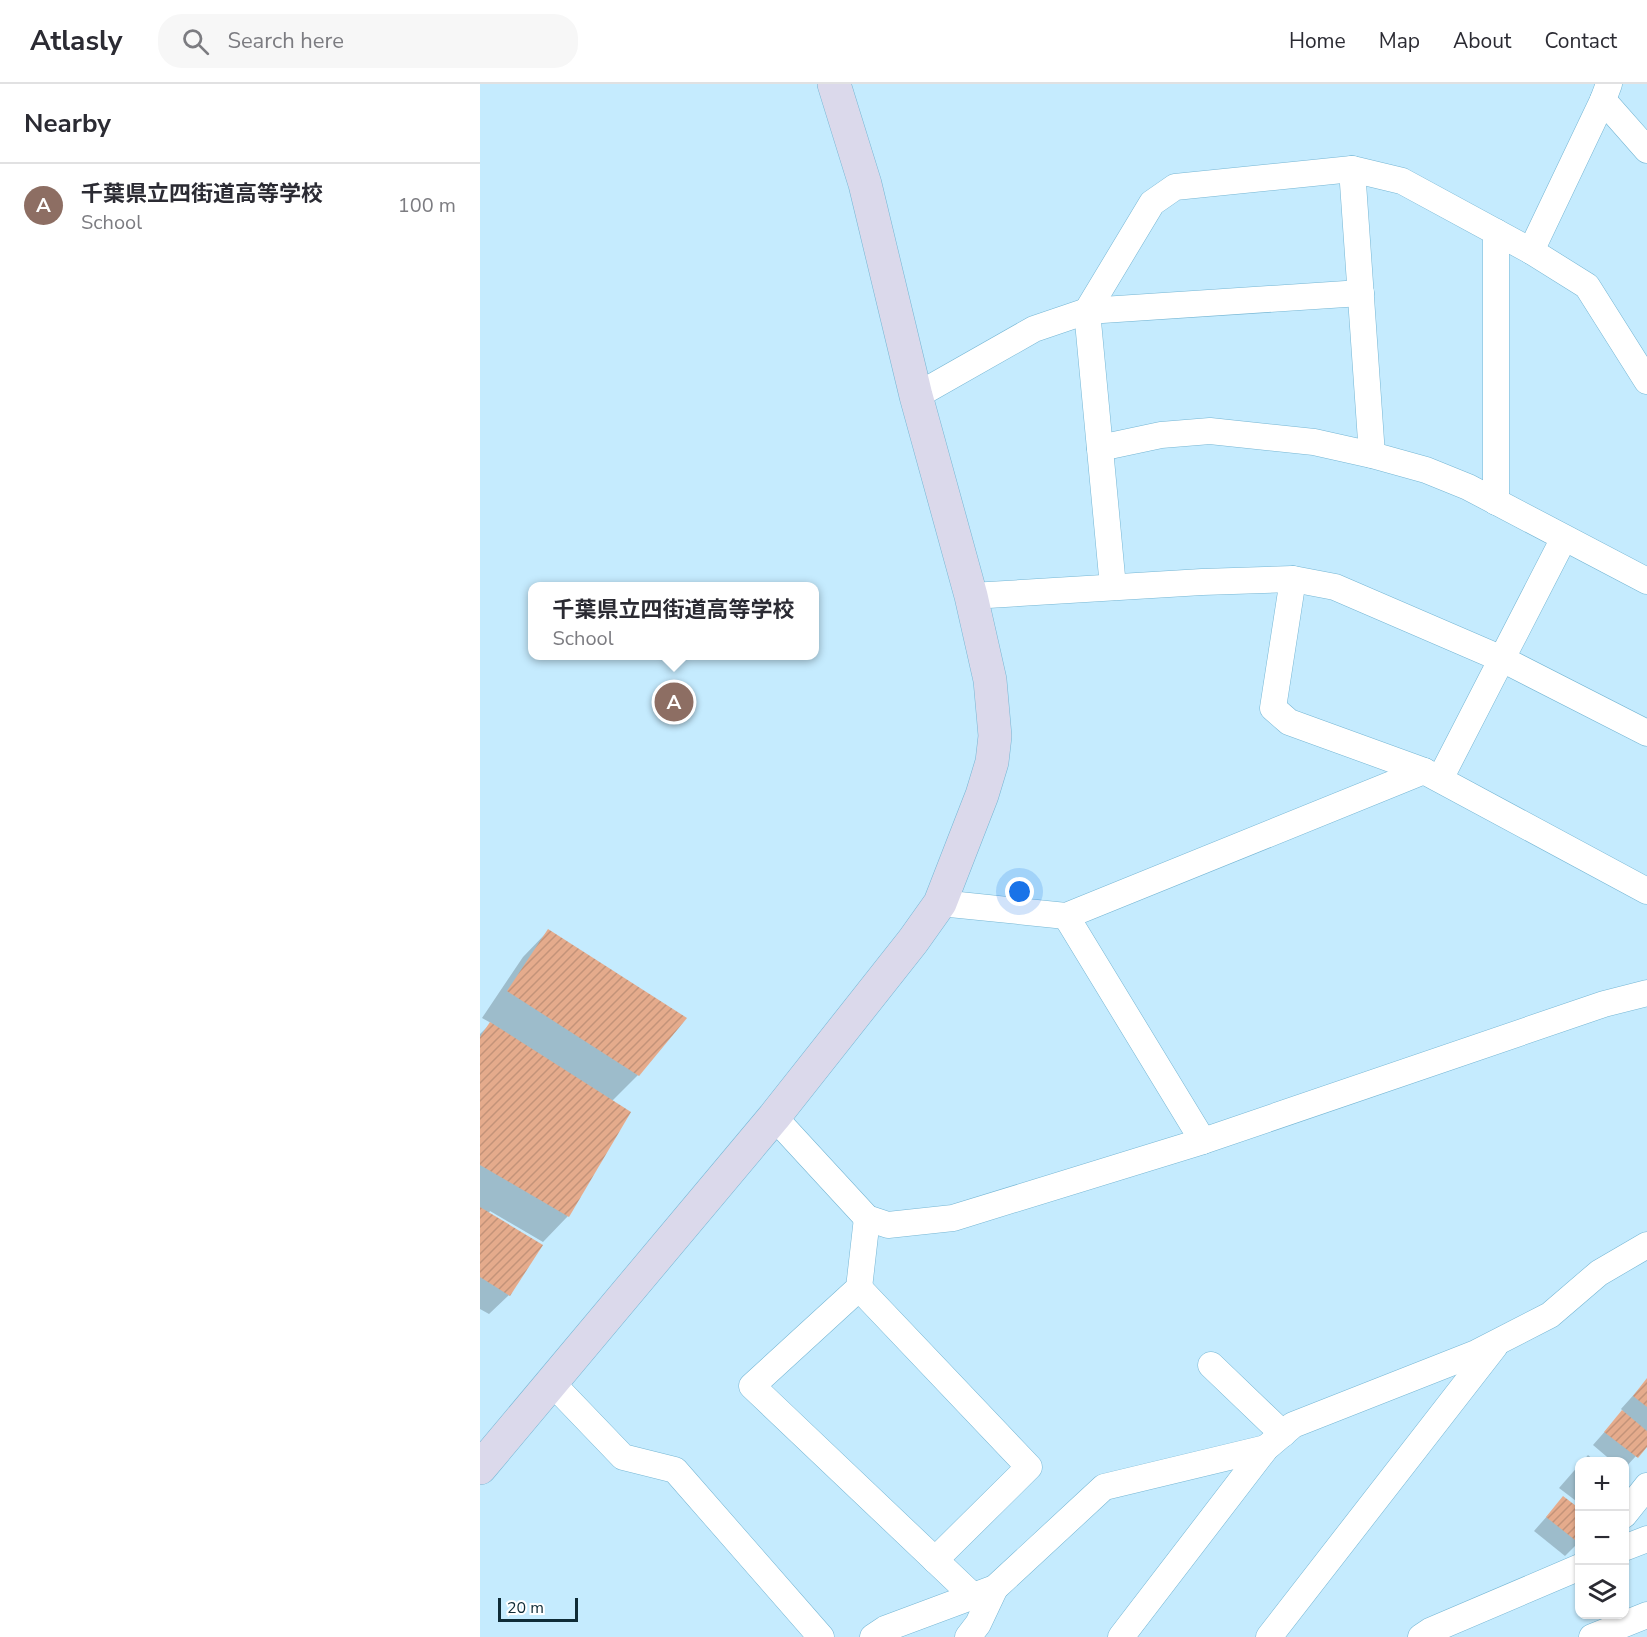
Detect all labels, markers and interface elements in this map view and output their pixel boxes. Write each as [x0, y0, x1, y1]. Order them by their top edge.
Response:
search box [158, 14, 578, 68]
text: Atlasly [30, 22, 122, 60]
icon: search [179, 25, 212, 58]
text: Search here [227, 26, 344, 56]
text: Home [1289, 27, 1346, 55]
text: Map [1379, 27, 1420, 55]
text: About [1453, 27, 1511, 55]
text: Contact [1544, 27, 1617, 55]
text: Nearby [24, 106, 111, 141]
text: 千葉県立四街道高等学校 [81, 179, 323, 209]
text: A [36, 192, 51, 219]
text: 100 m [398, 192, 456, 219]
text: School [81, 209, 142, 236]
popup [528, 582, 819, 660]
text: 千葉県立四街道高等学校 [552, 595, 795, 625]
text: School [552, 625, 614, 652]
pin: A [654, 680, 694, 724]
your location [1005, 877, 1034, 906]
map controls [1575, 1457, 1629, 1619]
button: + [1575, 1457, 1629, 1511]
button: − [1575, 1511, 1629, 1565]
button: layers [1575, 1565, 1629, 1619]
scale bar [498, 1595, 578, 1622]
text: 20 m [507, 1597, 544, 1619]

